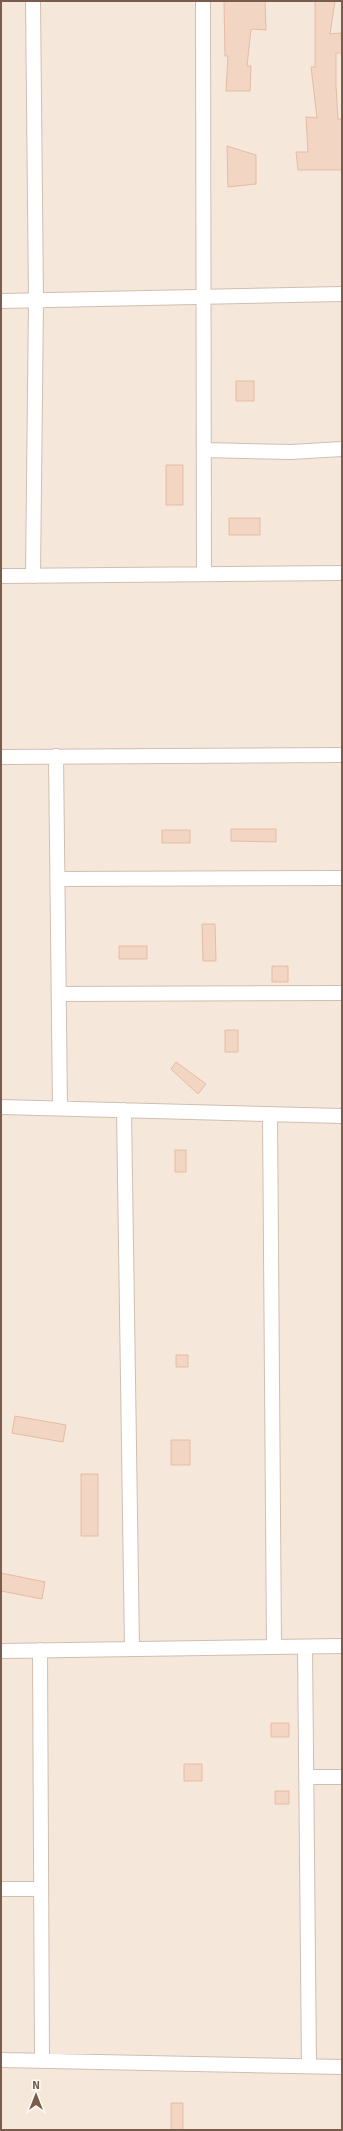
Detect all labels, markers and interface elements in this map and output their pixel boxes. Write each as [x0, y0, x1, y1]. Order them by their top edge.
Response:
north arrow [16, 2075, 56, 2115]
text: N [32, 2079, 40, 2092]

